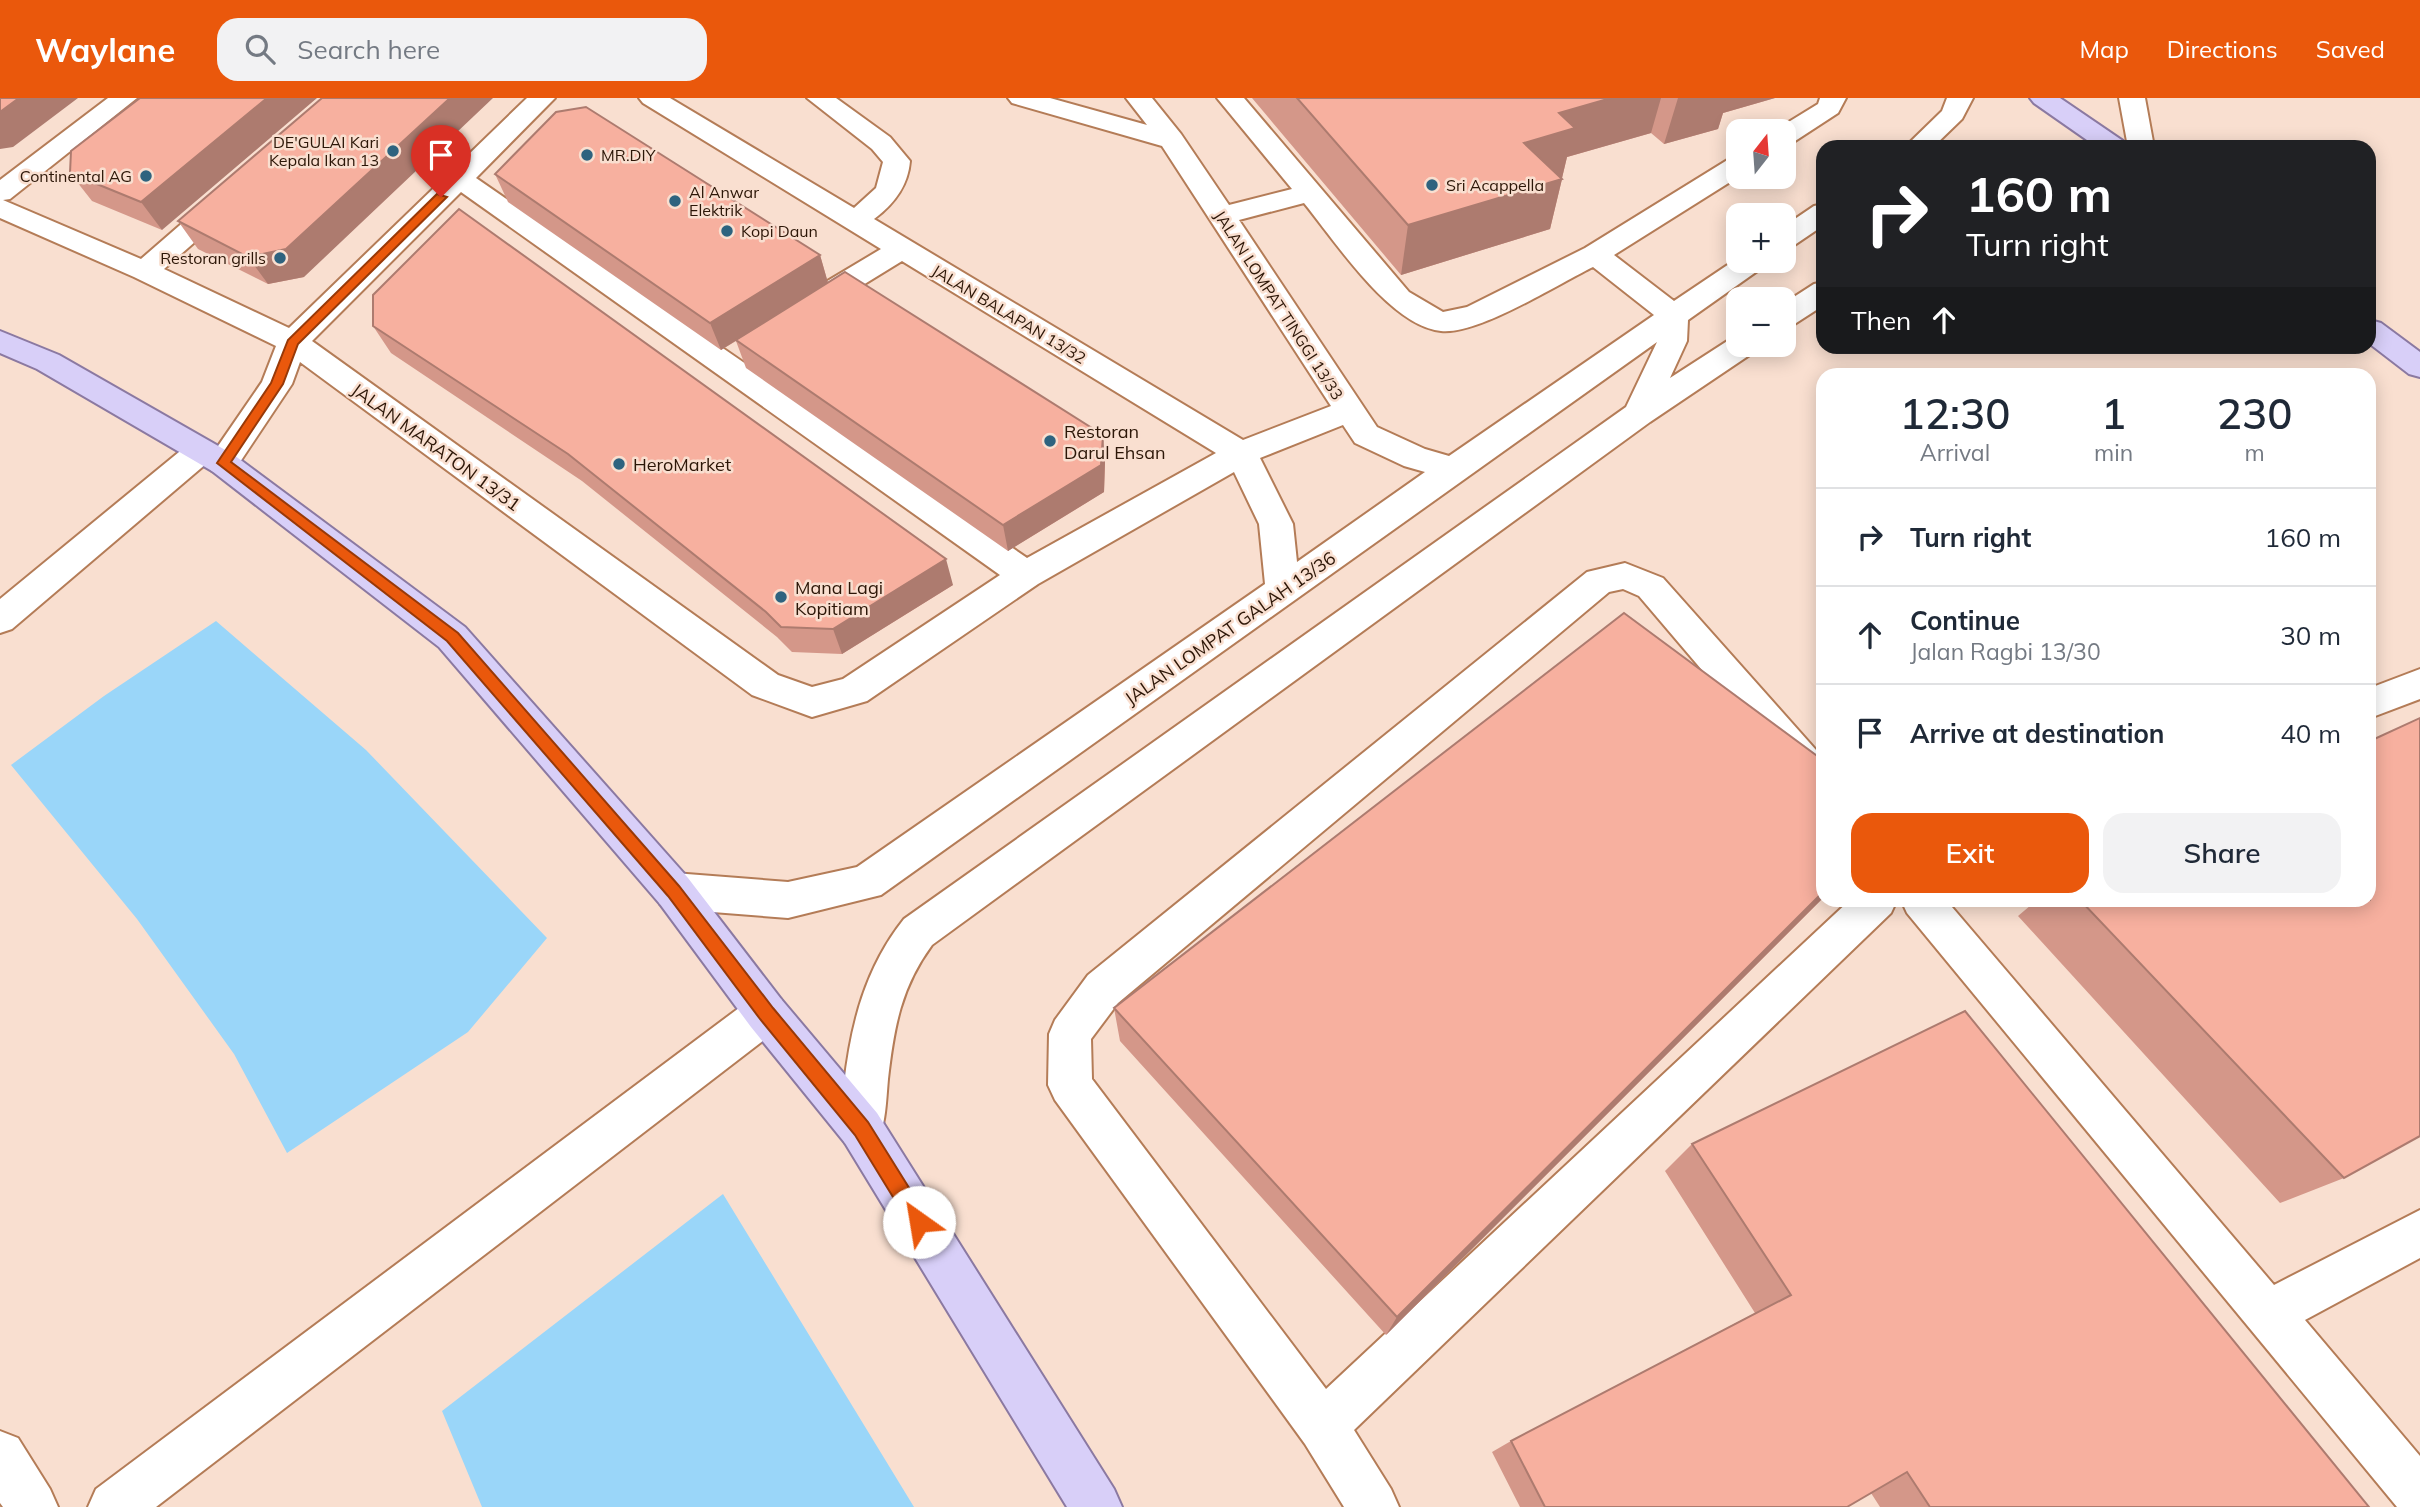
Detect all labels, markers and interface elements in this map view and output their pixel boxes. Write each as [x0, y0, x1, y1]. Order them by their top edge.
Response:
search box [217, 18, 707, 81]
text: Waylane [35, 29, 175, 70]
icon: search [241, 30, 279, 68]
text: Search here [297, 33, 440, 66]
text: Map [2079, 34, 2129, 64]
text: Directions [2167, 34, 2278, 64]
text: Saved [2316, 34, 2385, 64]
north arrow [1726, 119, 1796, 189]
map controls [1726, 119, 1796, 357]
pin [411, 125, 471, 197]
place label: DE'GULAI Kari Kepala Ikan 13 [269, 132, 379, 170]
icon: arrive [422, 136, 460, 174]
marker: DE'GULAI Kari Kepala Ikan 13 [385, 143, 401, 159]
place label: MR.DIY [601, 145, 656, 165]
marker: MR.DIY [579, 147, 595, 163]
text: 160 m [1966, 163, 2112, 224]
place label: Continental AG [20, 166, 132, 186]
marker: Continental AG [138, 168, 154, 184]
icon: right [1851, 168, 1942, 259]
place label: Sri Acappella [1446, 175, 1544, 195]
marker: Sri Acappella [1424, 177, 1440, 193]
place label: Al Anwar Elektrik [689, 182, 759, 220]
marker: Al Anwar Elektrik [667, 193, 683, 209]
button: + [1726, 203, 1796, 273]
street label: JALAN LOMPAT TINGGI 13/33 [1210, 207, 1348, 403]
place label: Kopi Daun [741, 221, 818, 241]
marker: Kopi Daun [719, 223, 735, 239]
text: Turn right [1966, 224, 2109, 264]
place label: Restoran grills [160, 248, 266, 268]
marker: Restoran grills [272, 250, 288, 266]
street label: JALAN BALAPAN 13/32 [928, 260, 1090, 368]
button: − [1726, 287, 1796, 357]
icon: ahead [1925, 301, 1963, 339]
text: Then [1851, 304, 1911, 337]
street label: JALAN MARATON 13/31 [347, 378, 525, 516]
text: 12:30 [1900, 387, 2010, 440]
text: 1 [2101, 387, 2126, 440]
text: 230 [2217, 387, 2292, 440]
place label: Restoran Darul Ehsan [1064, 420, 1166, 464]
marker: Restoran Darul Ehsan [1042, 433, 1058, 449]
text: Arrival [1920, 438, 1990, 467]
text: min [2094, 438, 2133, 467]
text: m [2244, 438, 2265, 467]
place label: HeroMarket [633, 453, 731, 476]
marker: HeroMarket [611, 456, 627, 472]
icon: right [1851, 518, 1889, 556]
text: Turn right [1910, 521, 2031, 554]
text: 160 m [2265, 521, 2341, 554]
street label: JALAN LOMPAT GALAH 13/36 [1120, 546, 1340, 710]
place label: Mana Lagi Kopitiam [795, 576, 883, 620]
marker: Mana Lagi Kopitiam [773, 589, 789, 605]
text: Continue [1910, 604, 2020, 637]
icon: ahead [1851, 616, 1889, 654]
text: 30 m [2280, 619, 2341, 652]
text: Jalan Ragbi 13/30 [1910, 637, 2101, 666]
icon: arrive [1851, 714, 1889, 752]
text: Arrive at destination [1910, 717, 2165, 750]
text: 40 m [2280, 717, 2341, 750]
button: Exit [1851, 813, 2089, 893]
button: Share [2103, 813, 2341, 893]
position arrow [882, 1185, 956, 1259]

